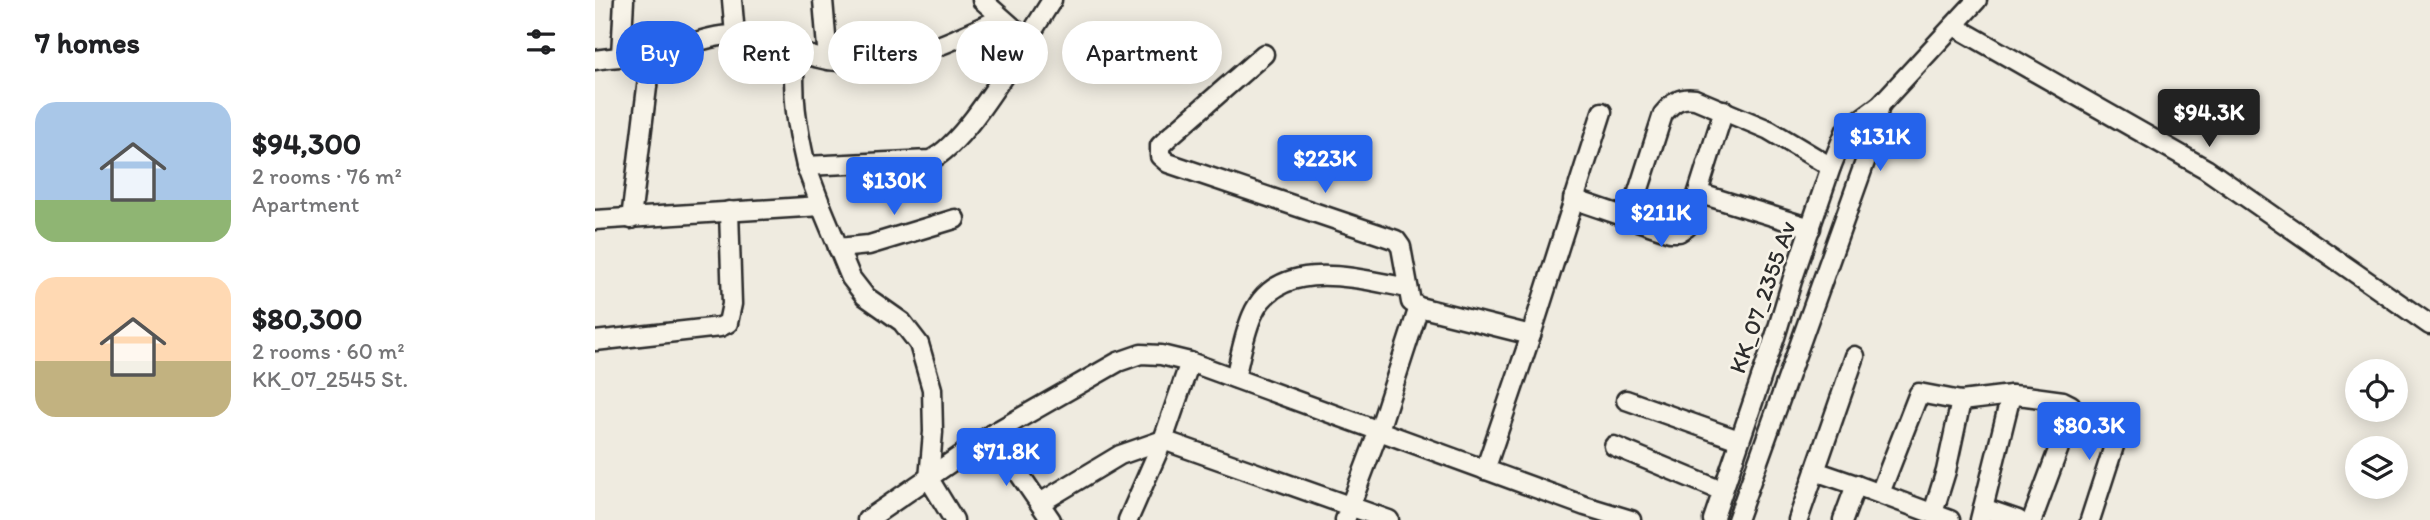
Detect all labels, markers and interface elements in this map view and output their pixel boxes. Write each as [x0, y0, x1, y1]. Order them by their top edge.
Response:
chip: Buy [616, 21, 704, 84]
chip: Rent [718, 21, 814, 84]
chip: Filters [828, 21, 942, 84]
chip: New [956, 21, 1048, 84]
chip: Apartment [1062, 21, 1222, 84]
icon: filters [522, 23, 560, 61]
text: 7 homes [35, 24, 140, 61]
pin: $94.3K [2152, 90, 2266, 149]
text: $94.3K [2174, 98, 2244, 126]
pin: $131K [1831, 114, 1929, 173]
text: $131K [1850, 122, 1910, 150]
text: $94,300 [252, 125, 361, 162]
icon: home [91, 130, 175, 214]
pin: $223K [1276, 136, 1374, 195]
text: $223K [1293, 144, 1357, 172]
pin: $130K [845, 158, 943, 217]
text: 2 rooms · 76 m² [252, 162, 402, 190]
text: $130K [862, 166, 926, 194]
text: Apartment [252, 190, 359, 218]
pin: $211K [1612, 190, 1710, 249]
text: $211K [1631, 198, 1691, 226]
street label: KK_07_2355 Av [1722, 217, 1802, 377]
text: $80,300 [252, 300, 363, 337]
icon: home [91, 305, 175, 389]
text: 2 rooms · 60 m² [252, 337, 405, 365]
map controls [2345, 359, 2408, 499]
button: locate [2345, 359, 2408, 422]
text: KK_07_2545 St. [252, 365, 408, 393]
pin: $80.3K [2032, 402, 2146, 462]
text: $80.3K [2053, 411, 2125, 439]
pin: $71.8K [949, 428, 1063, 488]
button: layers [2345, 436, 2408, 499]
text: $71.8K [973, 437, 1039, 465]

